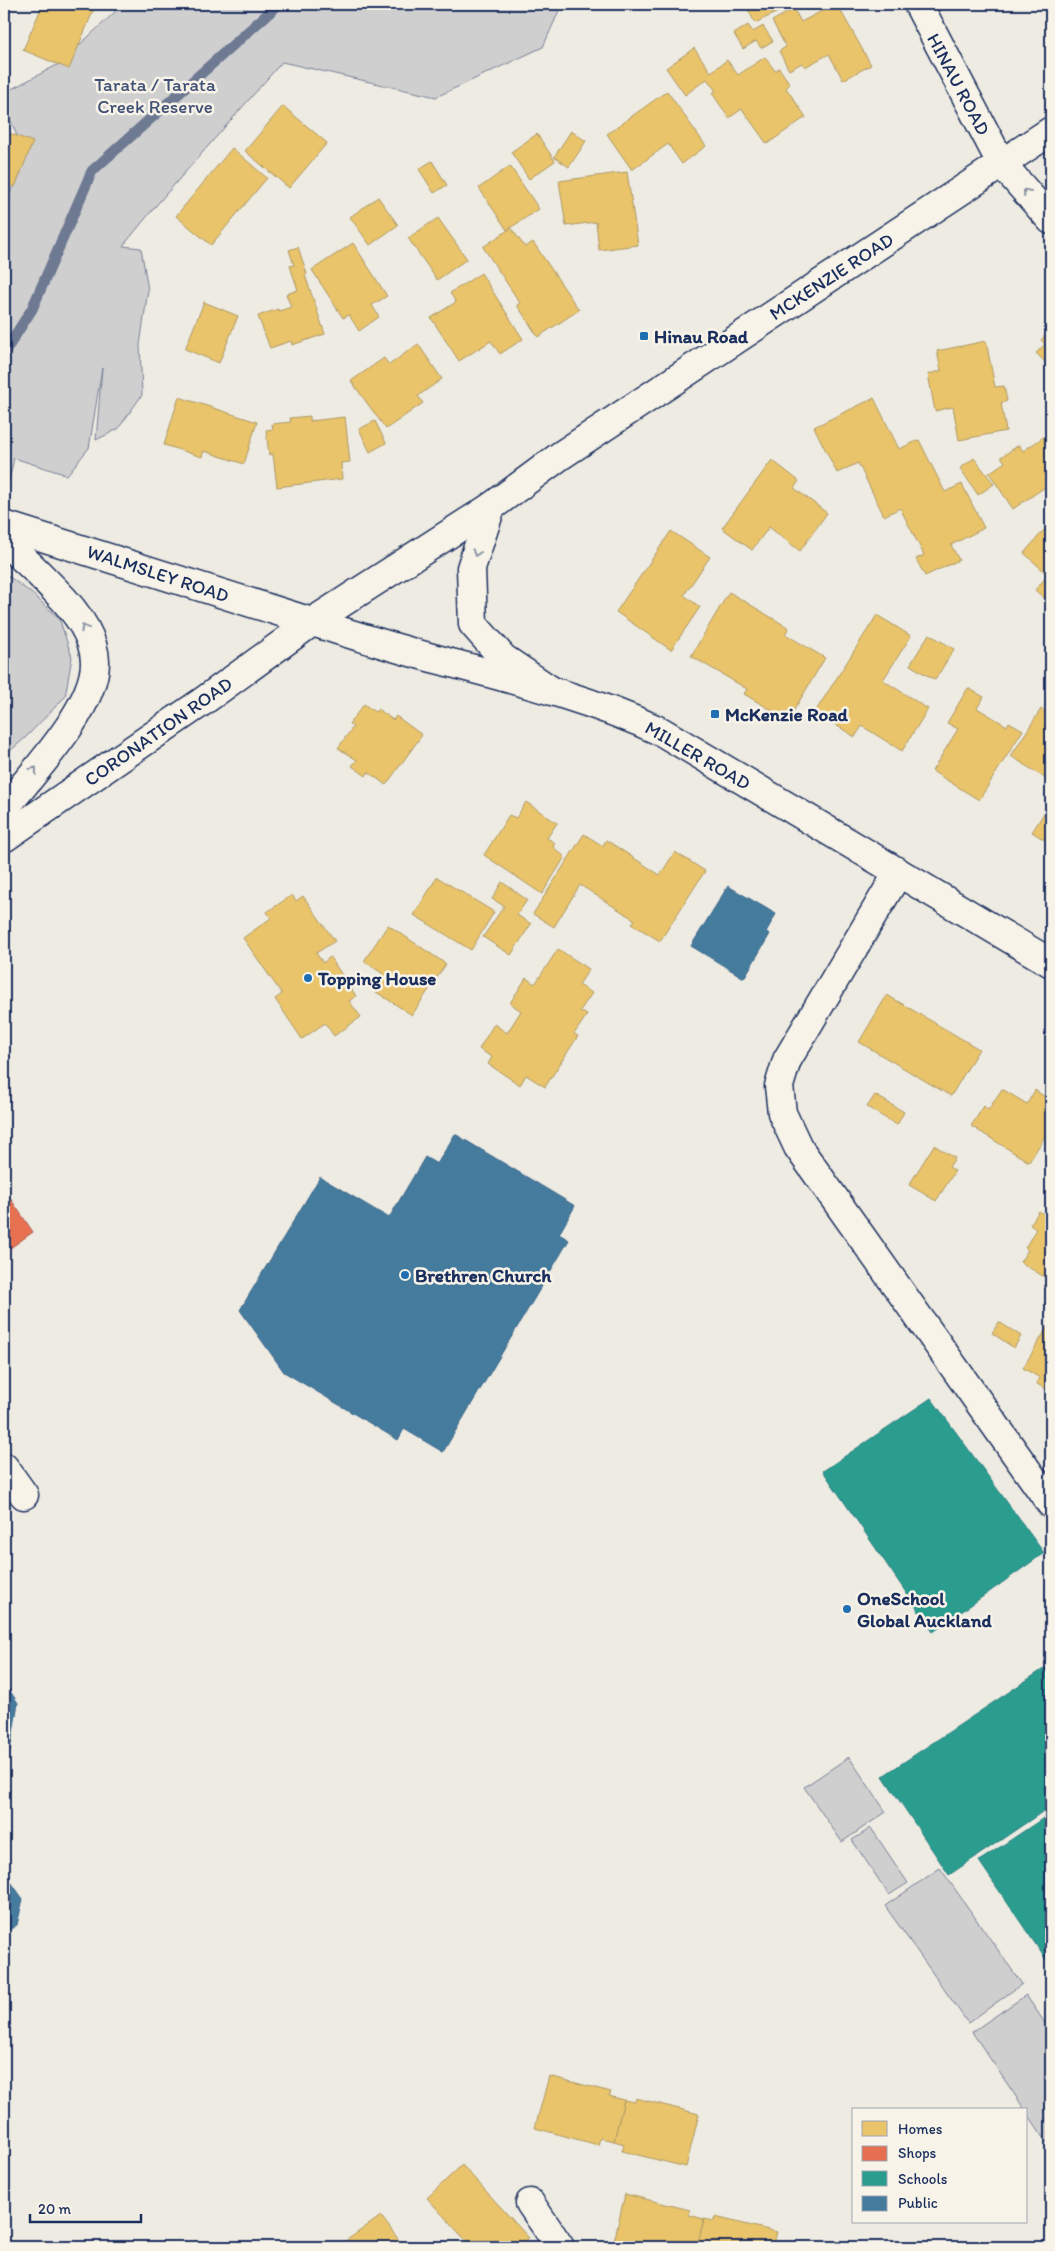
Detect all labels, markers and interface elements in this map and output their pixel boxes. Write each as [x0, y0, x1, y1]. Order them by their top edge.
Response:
street label: HINAU ROAD [922, 29, 995, 139]
park label: Tarata / Tarata Creek Reserve [94, 73, 216, 118]
one-way arrow [1023, 189, 1032, 198]
street label: MCKENZIE ROAD [765, 228, 898, 325]
place label: Hinau Road [654, 325, 749, 348]
marker: Hinau Road [638, 330, 650, 342]
street label: WALMSLEY ROAD [84, 540, 232, 607]
one-way arrow [472, 548, 482, 557]
one-way arrow [80, 625, 90, 634]
street label: CORONATION ROAD [80, 672, 237, 791]
place label: McKenzie Road [725, 703, 848, 726]
marker: McKenzie Road [709, 708, 721, 720]
street label: MILLER ROAD [641, 716, 755, 795]
one-way arrow [29, 767, 38, 776]
place label: Topping House [317, 967, 436, 990]
marker: Topping House [302, 972, 314, 984]
place label: Brethren Church [415, 1264, 552, 1287]
marker: Brethren Church [399, 1269, 411, 1281]
place label: OneSchool Global Auckland [857, 1587, 992, 1632]
marker: OneSchool Global Auckland [841, 1603, 853, 1615]
legend [852, 2108, 1028, 2224]
text: Homes [898, 2120, 943, 2138]
text: Shops [898, 2144, 937, 2162]
text: Schools [898, 2170, 948, 2188]
scale bar [30, 2191, 141, 2223]
text: Public [898, 2194, 938, 2212]
text: 20 m [38, 2200, 72, 2218]

